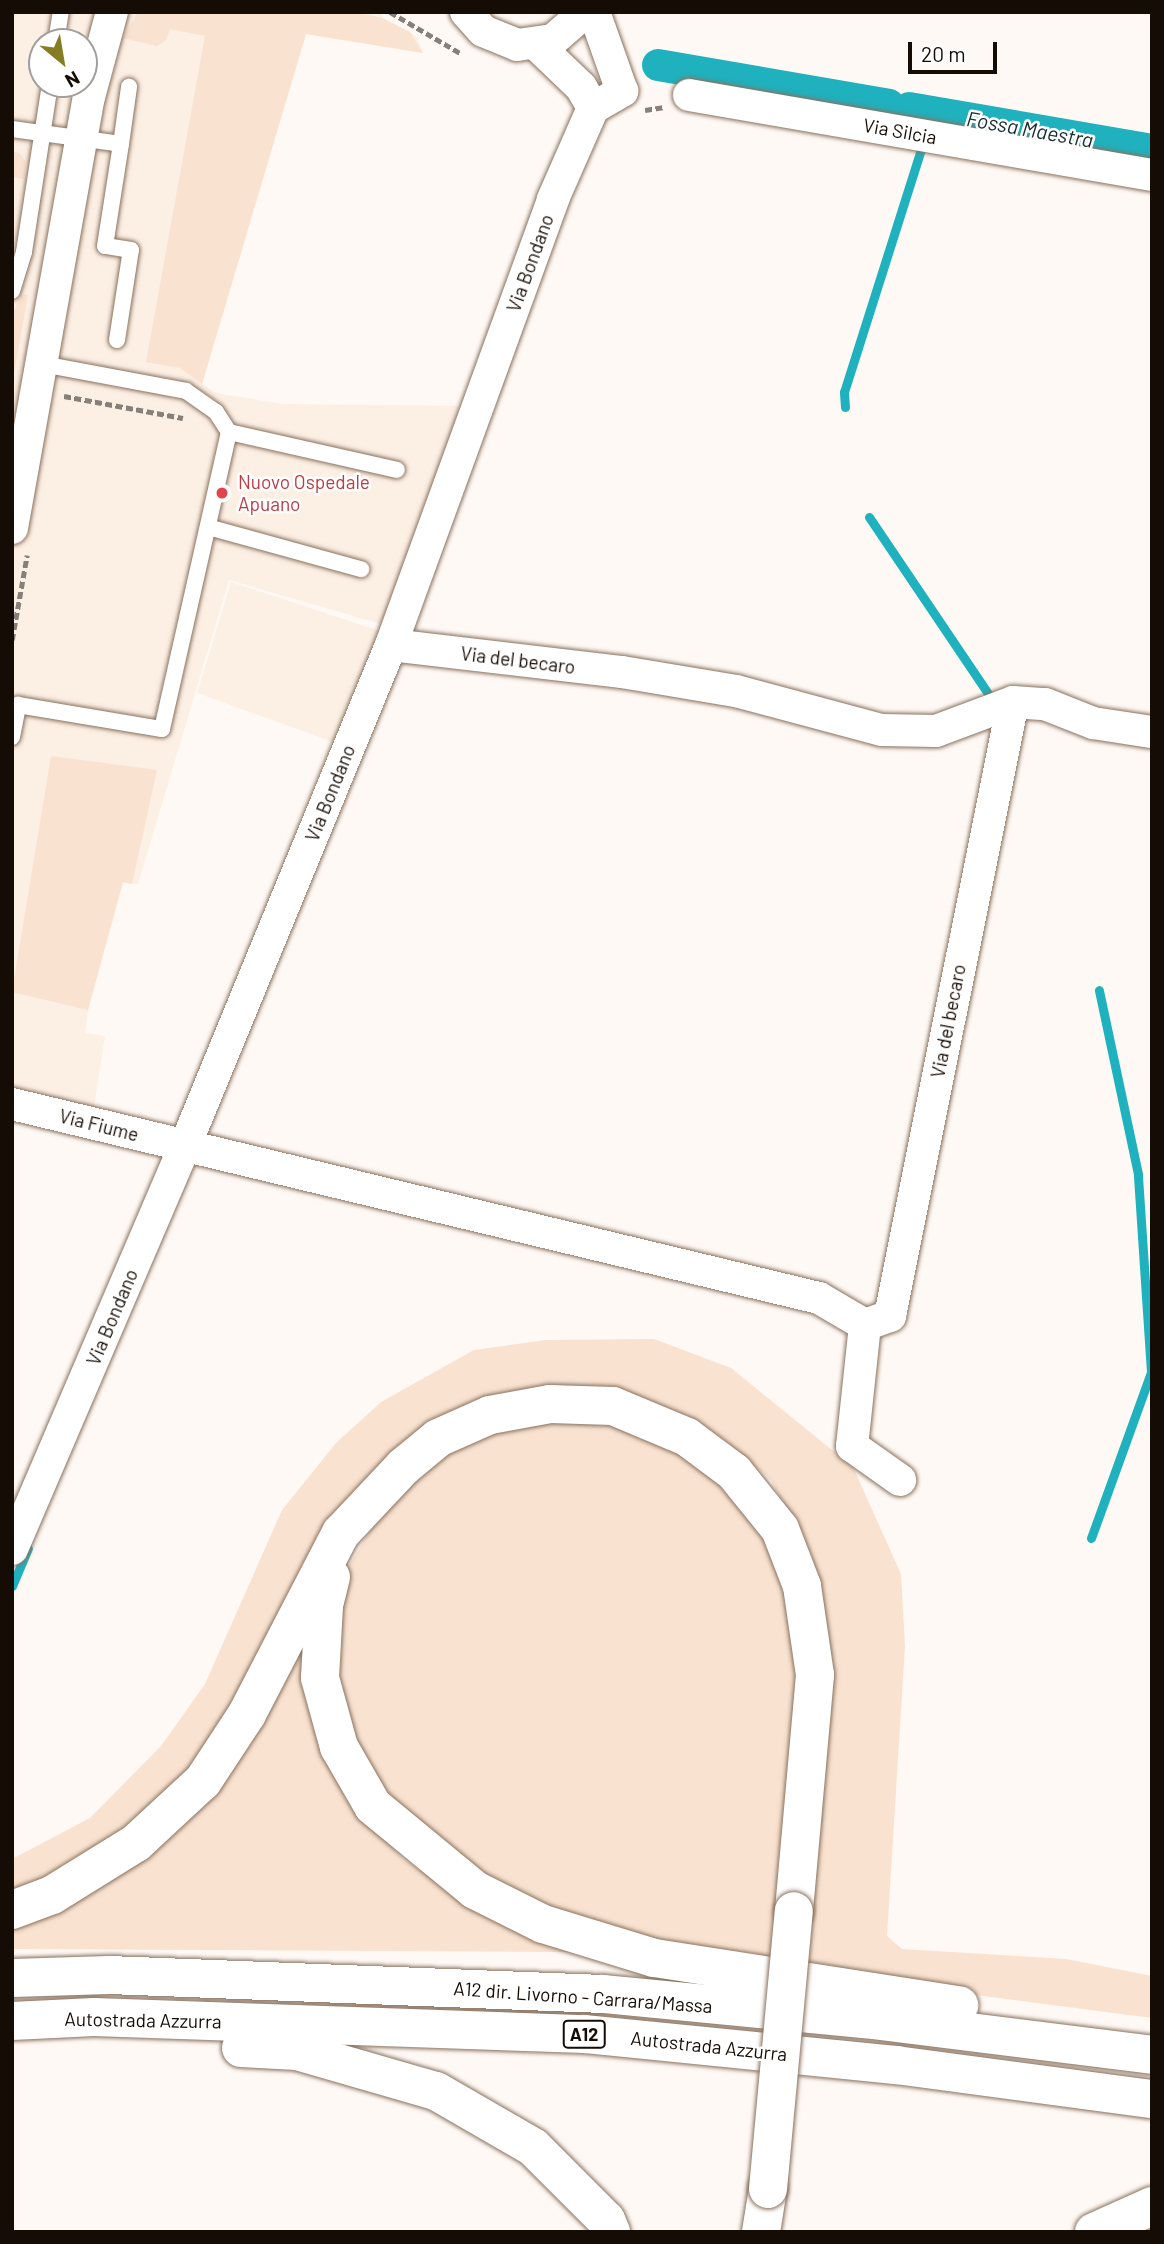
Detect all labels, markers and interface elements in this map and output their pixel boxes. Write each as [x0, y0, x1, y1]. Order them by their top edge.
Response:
north arrow [28, 28, 98, 98]
scale bar [912, 28, 1001, 72]
text: 20 m [921, 41, 966, 66]
text: N [62, 67, 84, 93]
water label: Fossa Maestra [965, 105, 1095, 153]
street label: Via Silcia [861, 113, 939, 149]
street label: Via Bondano [502, 211, 558, 315]
place label: Nuovo Ospedale Apuano [238, 471, 370, 515]
marker: Nuovo Ospedale Apuano [212, 483, 232, 503]
street label: Via del becaro [459, 642, 577, 678]
street label: Via Bondano [300, 741, 360, 845]
street label: Via del becaro [926, 962, 970, 1080]
street label: Via Fiume [57, 1104, 141, 1146]
street label: Via Bondano [81, 1265, 143, 1369]
street label: A12 dir. Livorno - Carrara/Massa [453, 1977, 713, 2017]
street label: Autostrada Azzurra [64, 2007, 222, 2033]
road number: A12 [561, 2020, 607, 2048]
street label: Autostrada Azzurra [630, 2026, 788, 2066]

